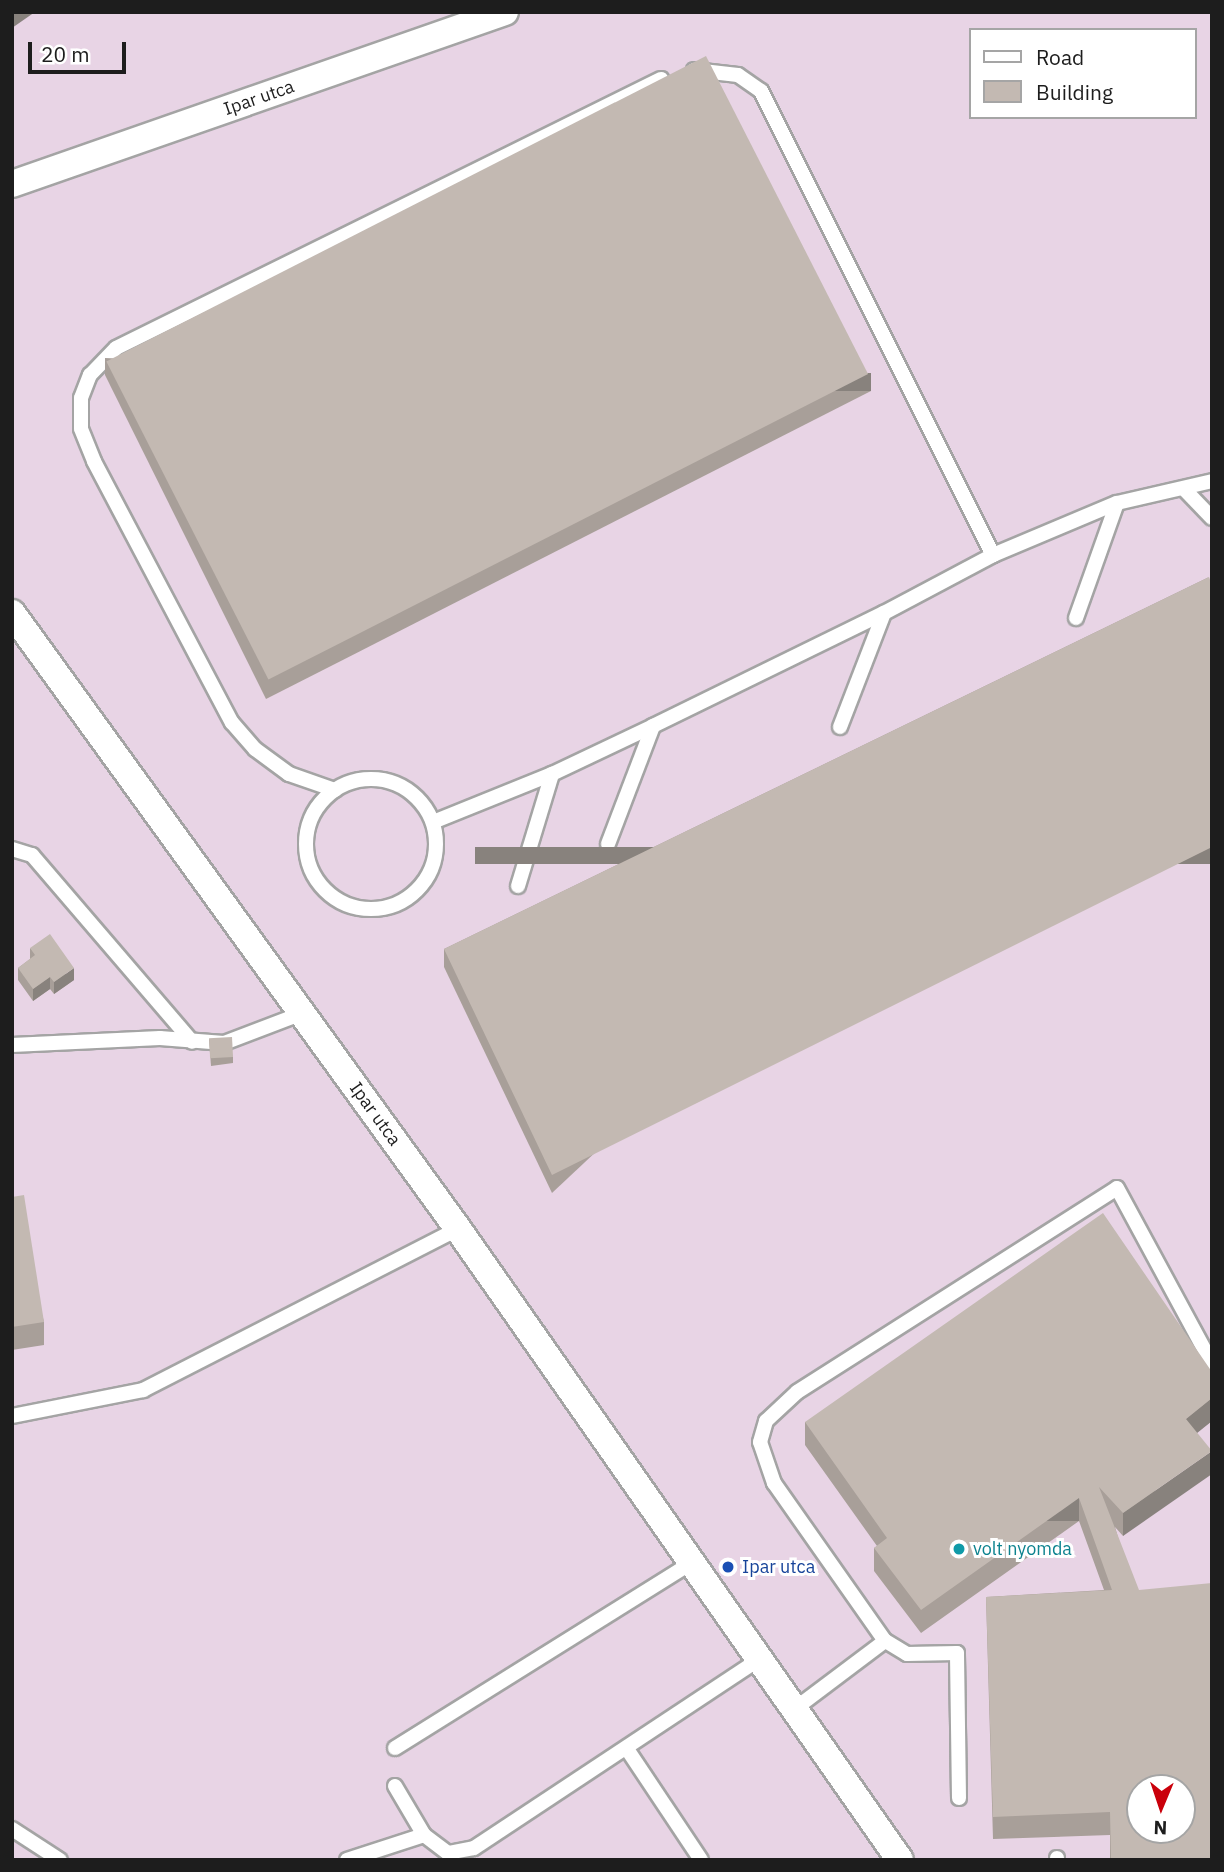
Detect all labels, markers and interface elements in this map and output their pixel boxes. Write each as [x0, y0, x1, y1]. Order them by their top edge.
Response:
scale bar [32, 28, 130, 72]
legend [968, 28, 1196, 119]
text: 20 m [41, 40, 90, 68]
text: Road [1036, 43, 1084, 71]
street label: Ipar utca [221, 76, 297, 120]
text: Building [1036, 78, 1113, 106]
street label: Ipar utca [345, 1078, 405, 1150]
place label: volt nyomda [973, 1538, 1072, 1560]
marker: volt nyomda [951, 1541, 967, 1557]
place label: Ipar utca [742, 1556, 815, 1578]
marker: Ipar utca [720, 1559, 736, 1575]
north arrow [1126, 1774, 1196, 1844]
text: N [1153, 1816, 1168, 1840]

